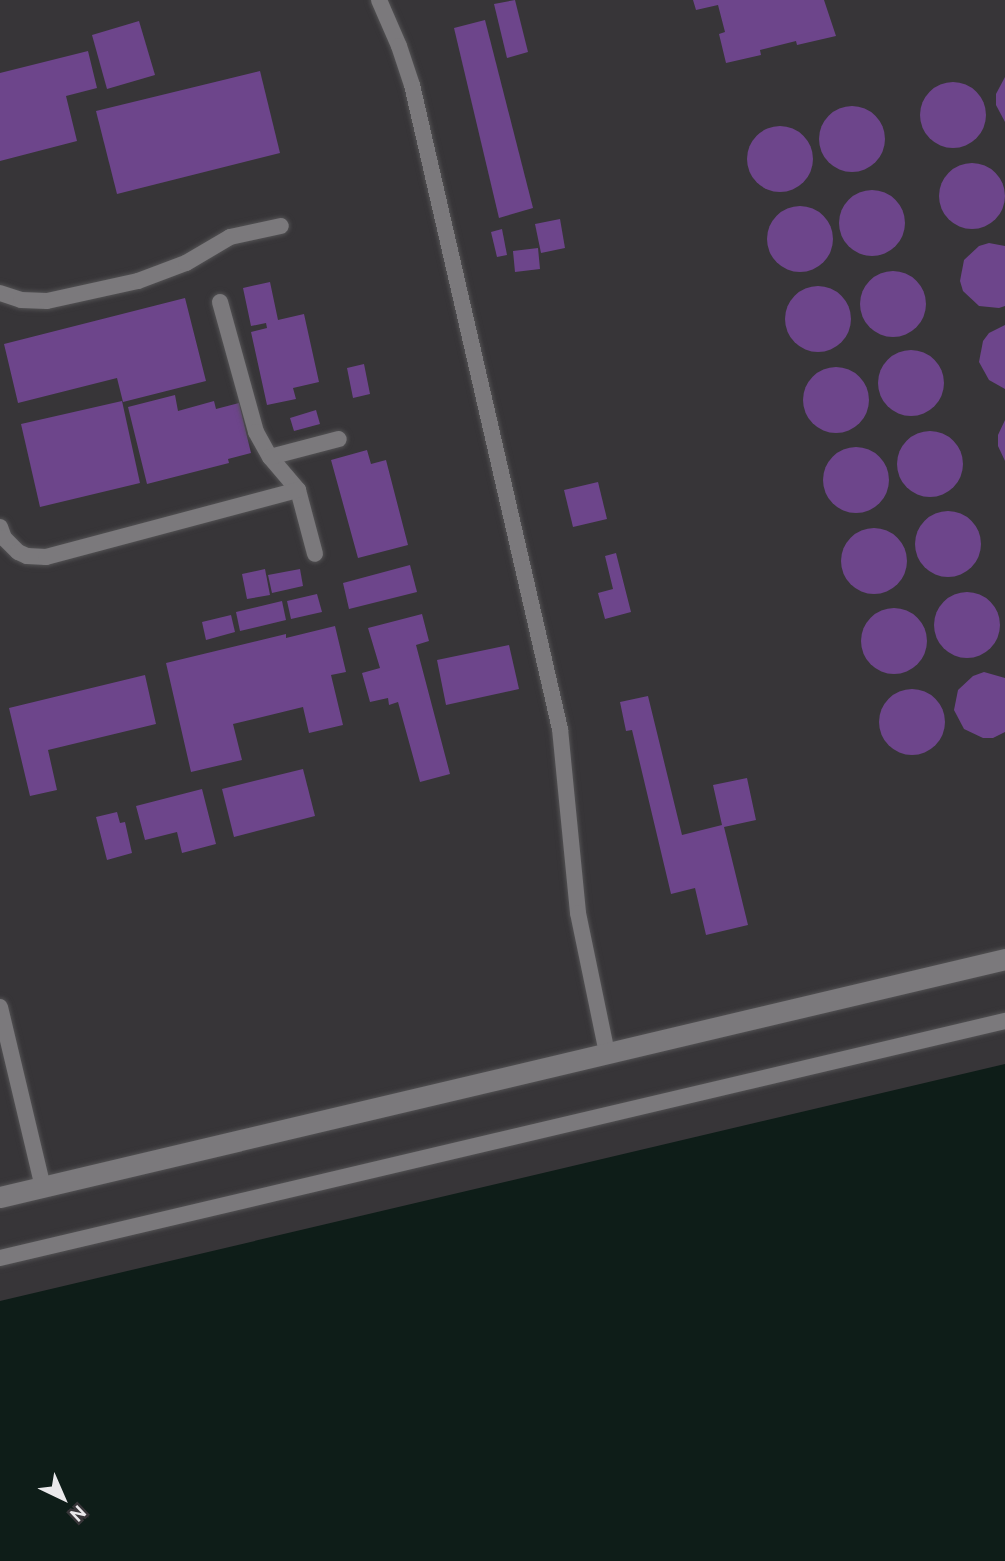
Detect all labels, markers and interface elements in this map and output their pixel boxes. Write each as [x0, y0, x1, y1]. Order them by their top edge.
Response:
north arrow [28, 1463, 98, 1533]
text: N [65, 1501, 91, 1526]

